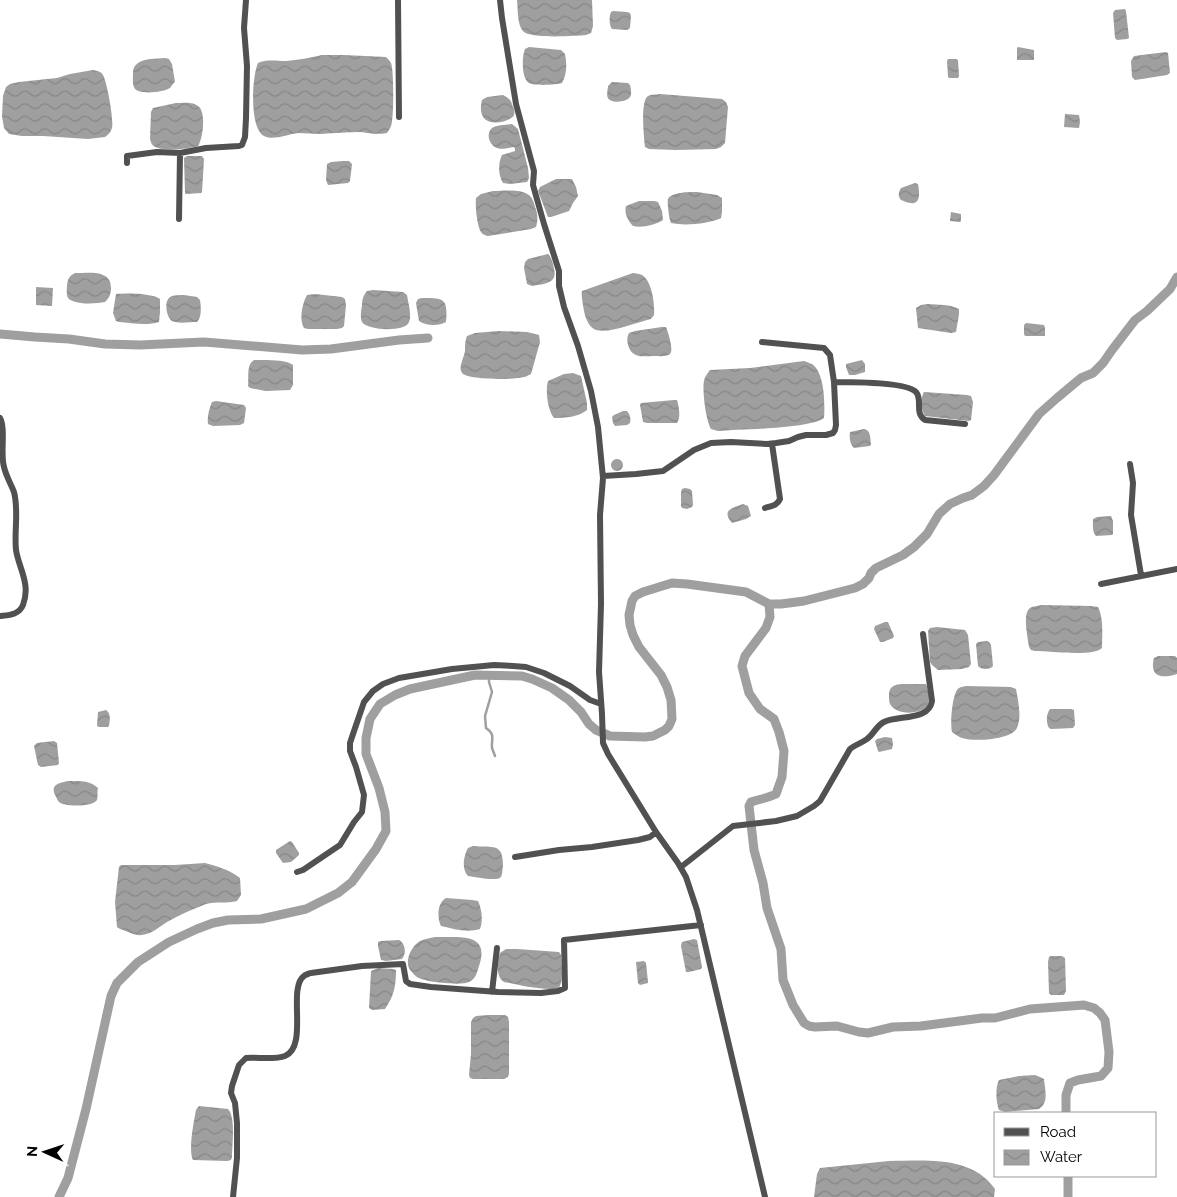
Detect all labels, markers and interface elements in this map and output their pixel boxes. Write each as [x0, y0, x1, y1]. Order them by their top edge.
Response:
legend [994, 1112, 1157, 1177]
text: Road [1040, 1123, 1076, 1141]
north arrow [20, 1127, 70, 1177]
text: N [24, 1146, 40, 1157]
text: Water [1040, 1148, 1083, 1166]

